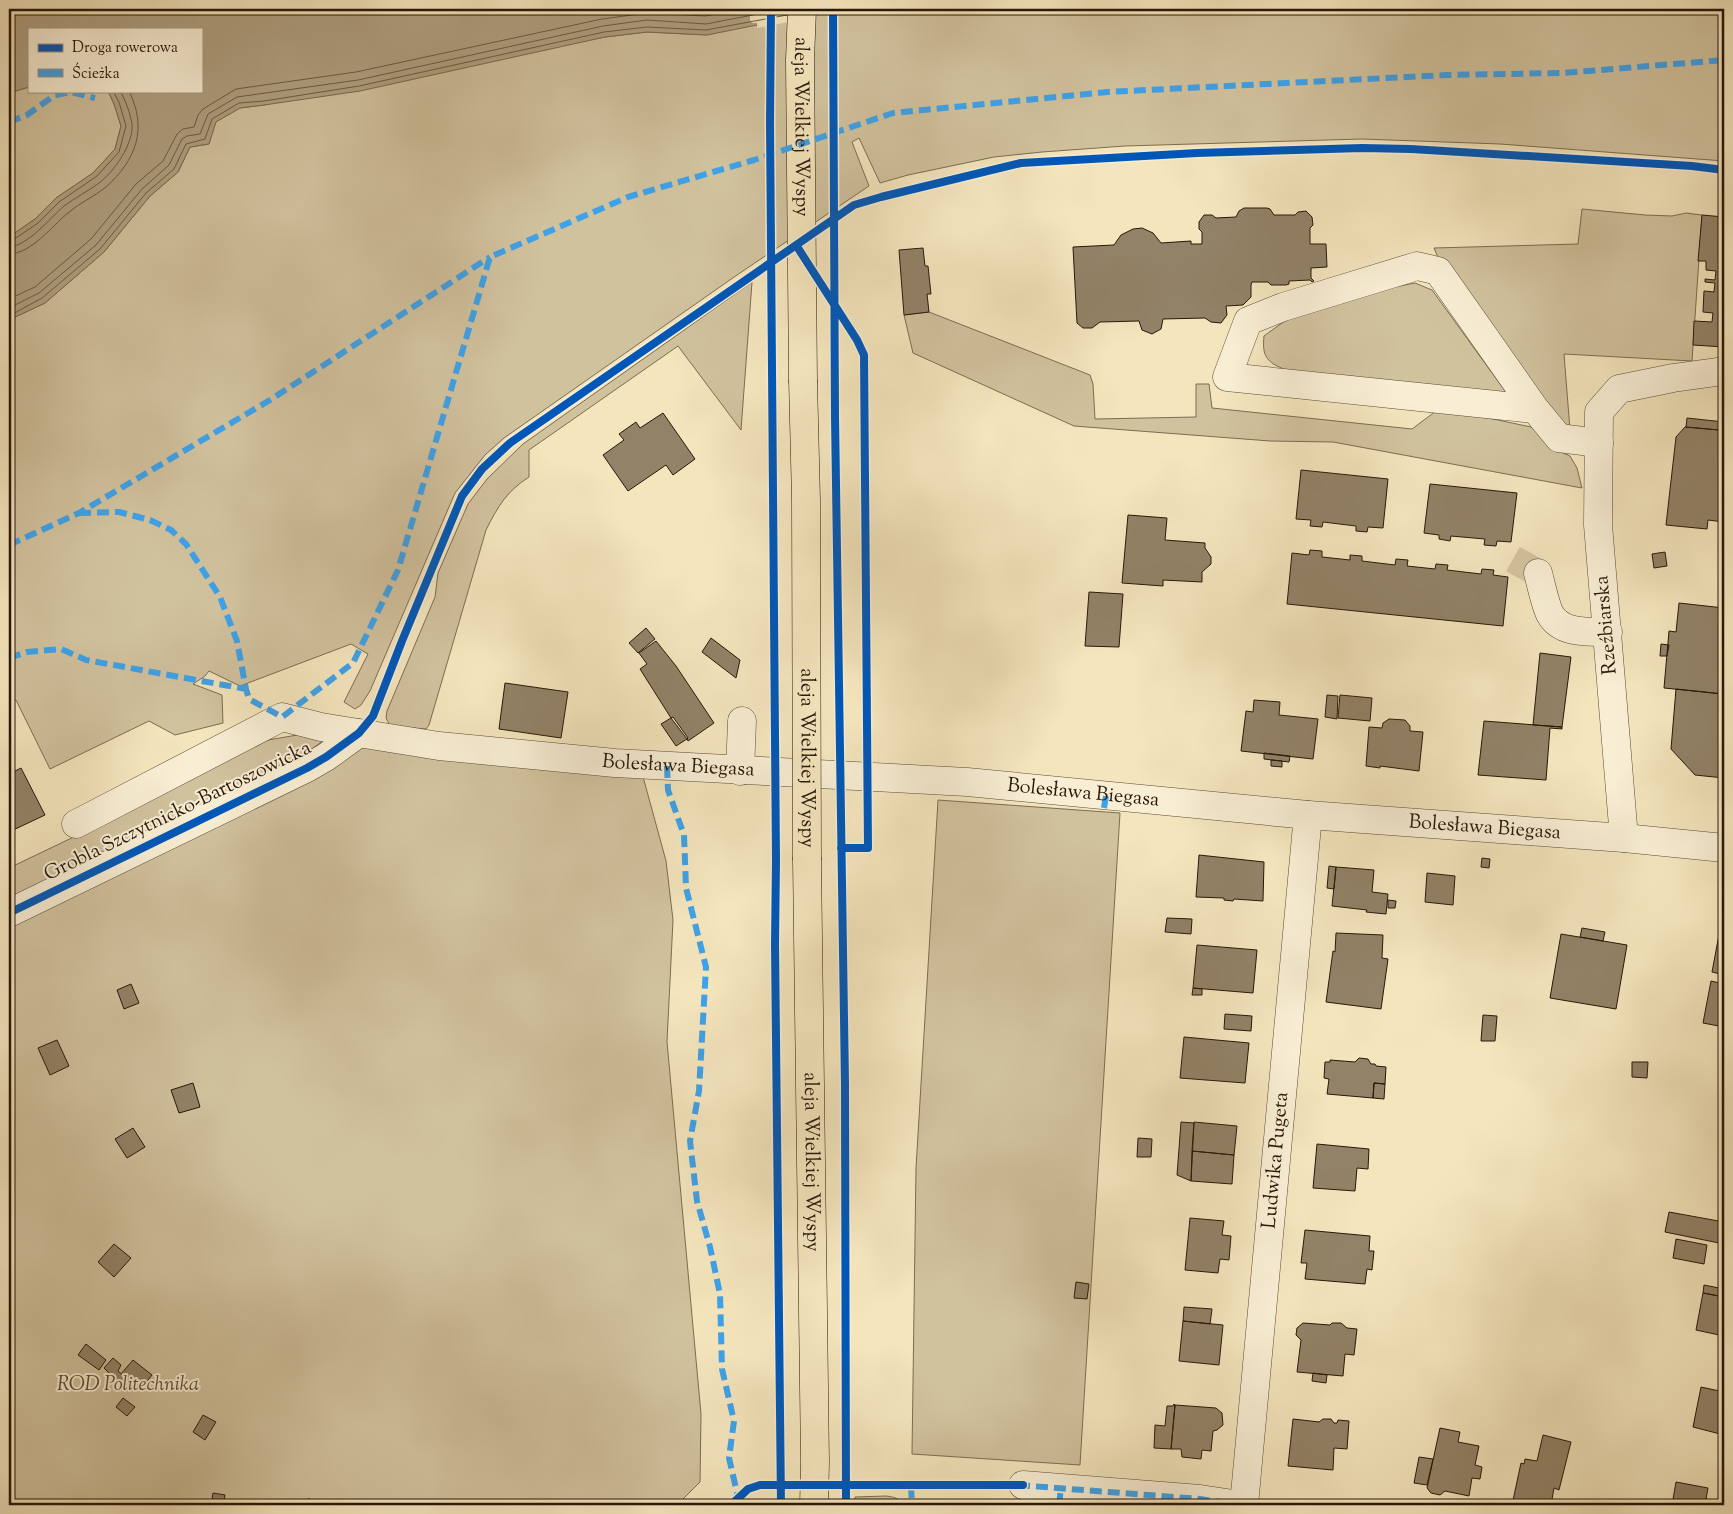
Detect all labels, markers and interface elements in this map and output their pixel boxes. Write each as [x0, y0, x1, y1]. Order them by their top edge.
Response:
legend [28, 28, 202, 92]
street label: aleja Wielkiej Wyspy [785, 37, 816, 217]
text: Droga rowerowa [72, 38, 178, 59]
text: Ścieżka [72, 62, 120, 85]
street label: Rzeźbiarska [1588, 574, 1626, 676]
street label: aleja Wielkiej Wyspy [792, 668, 821, 848]
street label: Grobla Szczytnicko-Bartoszowicka [39, 734, 317, 890]
street label: Bolesława Biegasa [601, 747, 755, 785]
street label: Bolesława Biegasa [1006, 771, 1161, 815]
street label: Bolesława Biegasa [1407, 808, 1562, 848]
street label: aleja Wielkiej Wyspy [795, 1072, 827, 1252]
street label: Ludwika Pugeta [1255, 1091, 1297, 1230]
park label: ROD Politechnika [57, 1371, 199, 1400]

